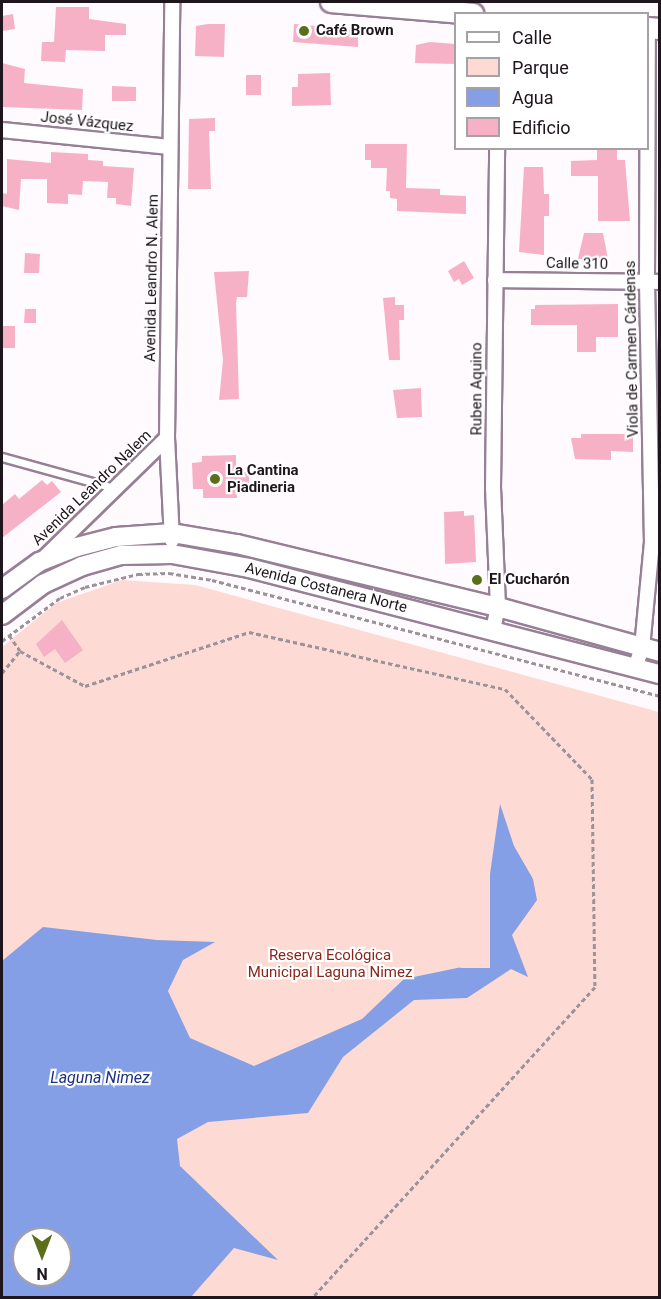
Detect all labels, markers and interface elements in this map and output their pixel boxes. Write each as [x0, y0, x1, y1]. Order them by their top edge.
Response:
legend [454, 12, 649, 150]
place label: Café Brown [316, 22, 394, 40]
marker: Café Brown [297, 24, 311, 38]
text: Calle [512, 27, 552, 48]
text: Parque [512, 57, 569, 78]
text: Agua [512, 87, 554, 108]
street label: José Vázquez [40, 108, 134, 136]
text: Edificio [512, 117, 571, 138]
street label: Avenida Leandro N. Alem [142, 194, 162, 362]
street label: Calle 310 [546, 254, 608, 274]
street label: Viola de Carmen Cárdenas [621, 260, 643, 438]
street label: Ruben Aquino [468, 343, 486, 435]
street label: Avenida Leandro Nalem [29, 426, 155, 550]
place label: La Cantina Piadineria [227, 461, 299, 496]
marker: La Cantina Piadineria [208, 472, 222, 486]
street label: Avenida Costanera Norte [243, 559, 409, 617]
place label: El Cucharón [489, 571, 570, 589]
marker: El Cucharón [470, 573, 484, 587]
park label: Reserva Ecológica Municipal Laguna Nimez [248, 946, 412, 981]
water label: Laguna Nimez [50, 1068, 150, 1088]
north arrow [12, 1227, 72, 1287]
text: N [36, 1264, 48, 1283]

